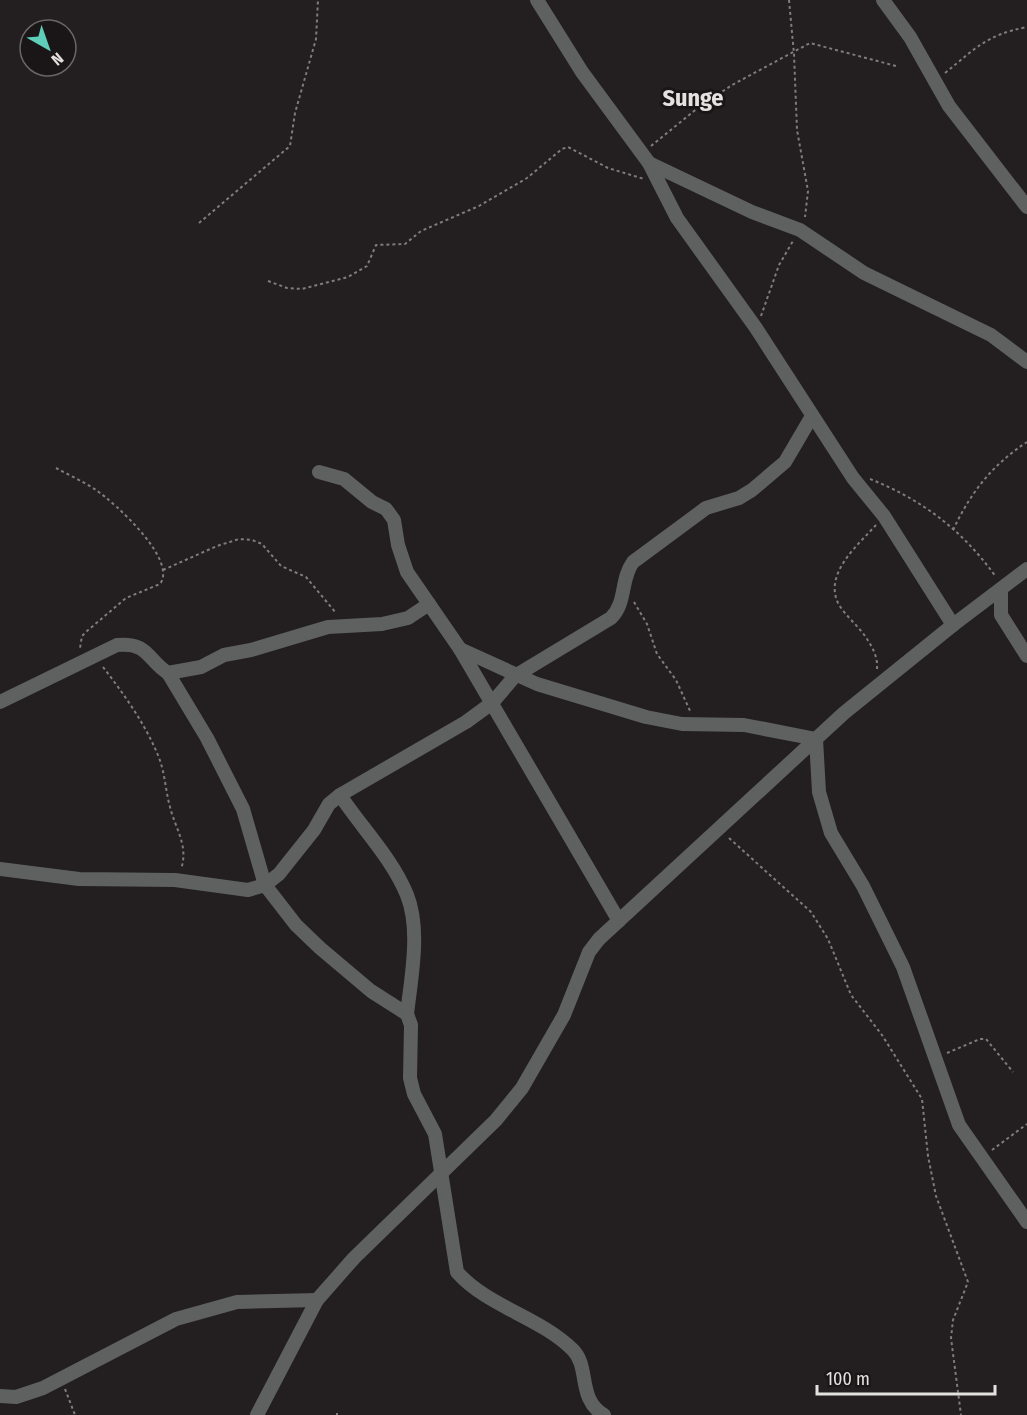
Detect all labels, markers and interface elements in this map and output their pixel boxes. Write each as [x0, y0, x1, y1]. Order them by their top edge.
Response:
north arrow [18, 18, 78, 78]
text: N [48, 49, 67, 69]
district label: Sunge [662, 84, 724, 112]
scale bar [817, 1358, 996, 1396]
text: 100 m [826, 1368, 870, 1390]

